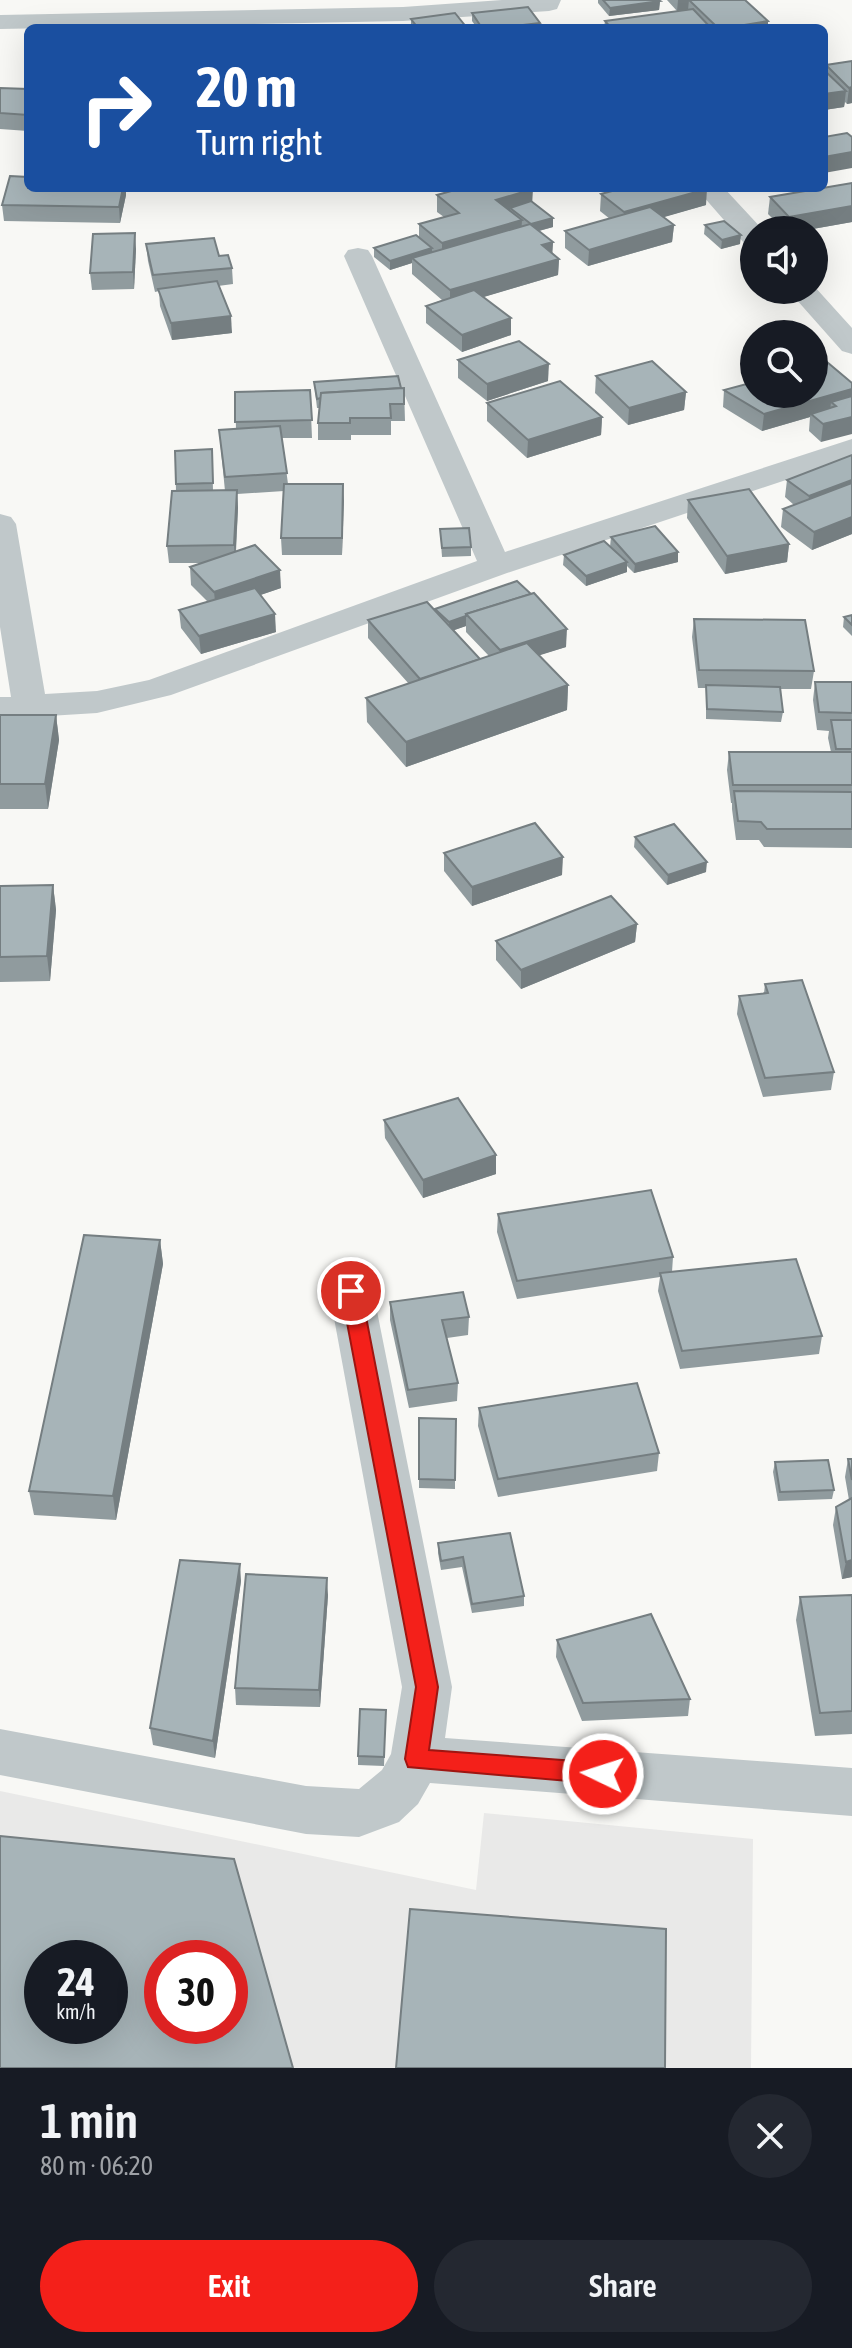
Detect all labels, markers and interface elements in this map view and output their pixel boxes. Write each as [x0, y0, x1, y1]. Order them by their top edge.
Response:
text: 20 m [196, 55, 297, 119]
icon: right [64, 56, 168, 160]
text: Turn right [196, 121, 323, 163]
map controls [740, 216, 828, 408]
button: sound [740, 216, 828, 304]
button: search [740, 320, 828, 408]
pin [317, 1257, 385, 1325]
icon: arrive [329, 1269, 373, 1313]
position arrow [561, 1732, 645, 1816]
speed limit sign: 30 [144, 1940, 248, 2044]
text: 24 [57, 1959, 95, 2004]
text: km/h [56, 2000, 96, 2023]
text: 1 min [40, 2093, 138, 2148]
button: close [728, 2094, 812, 2178]
text: 80 m · 06:20 [40, 2151, 153, 2181]
button: Exit [40, 2240, 418, 2332]
button: Share [434, 2240, 812, 2332]

